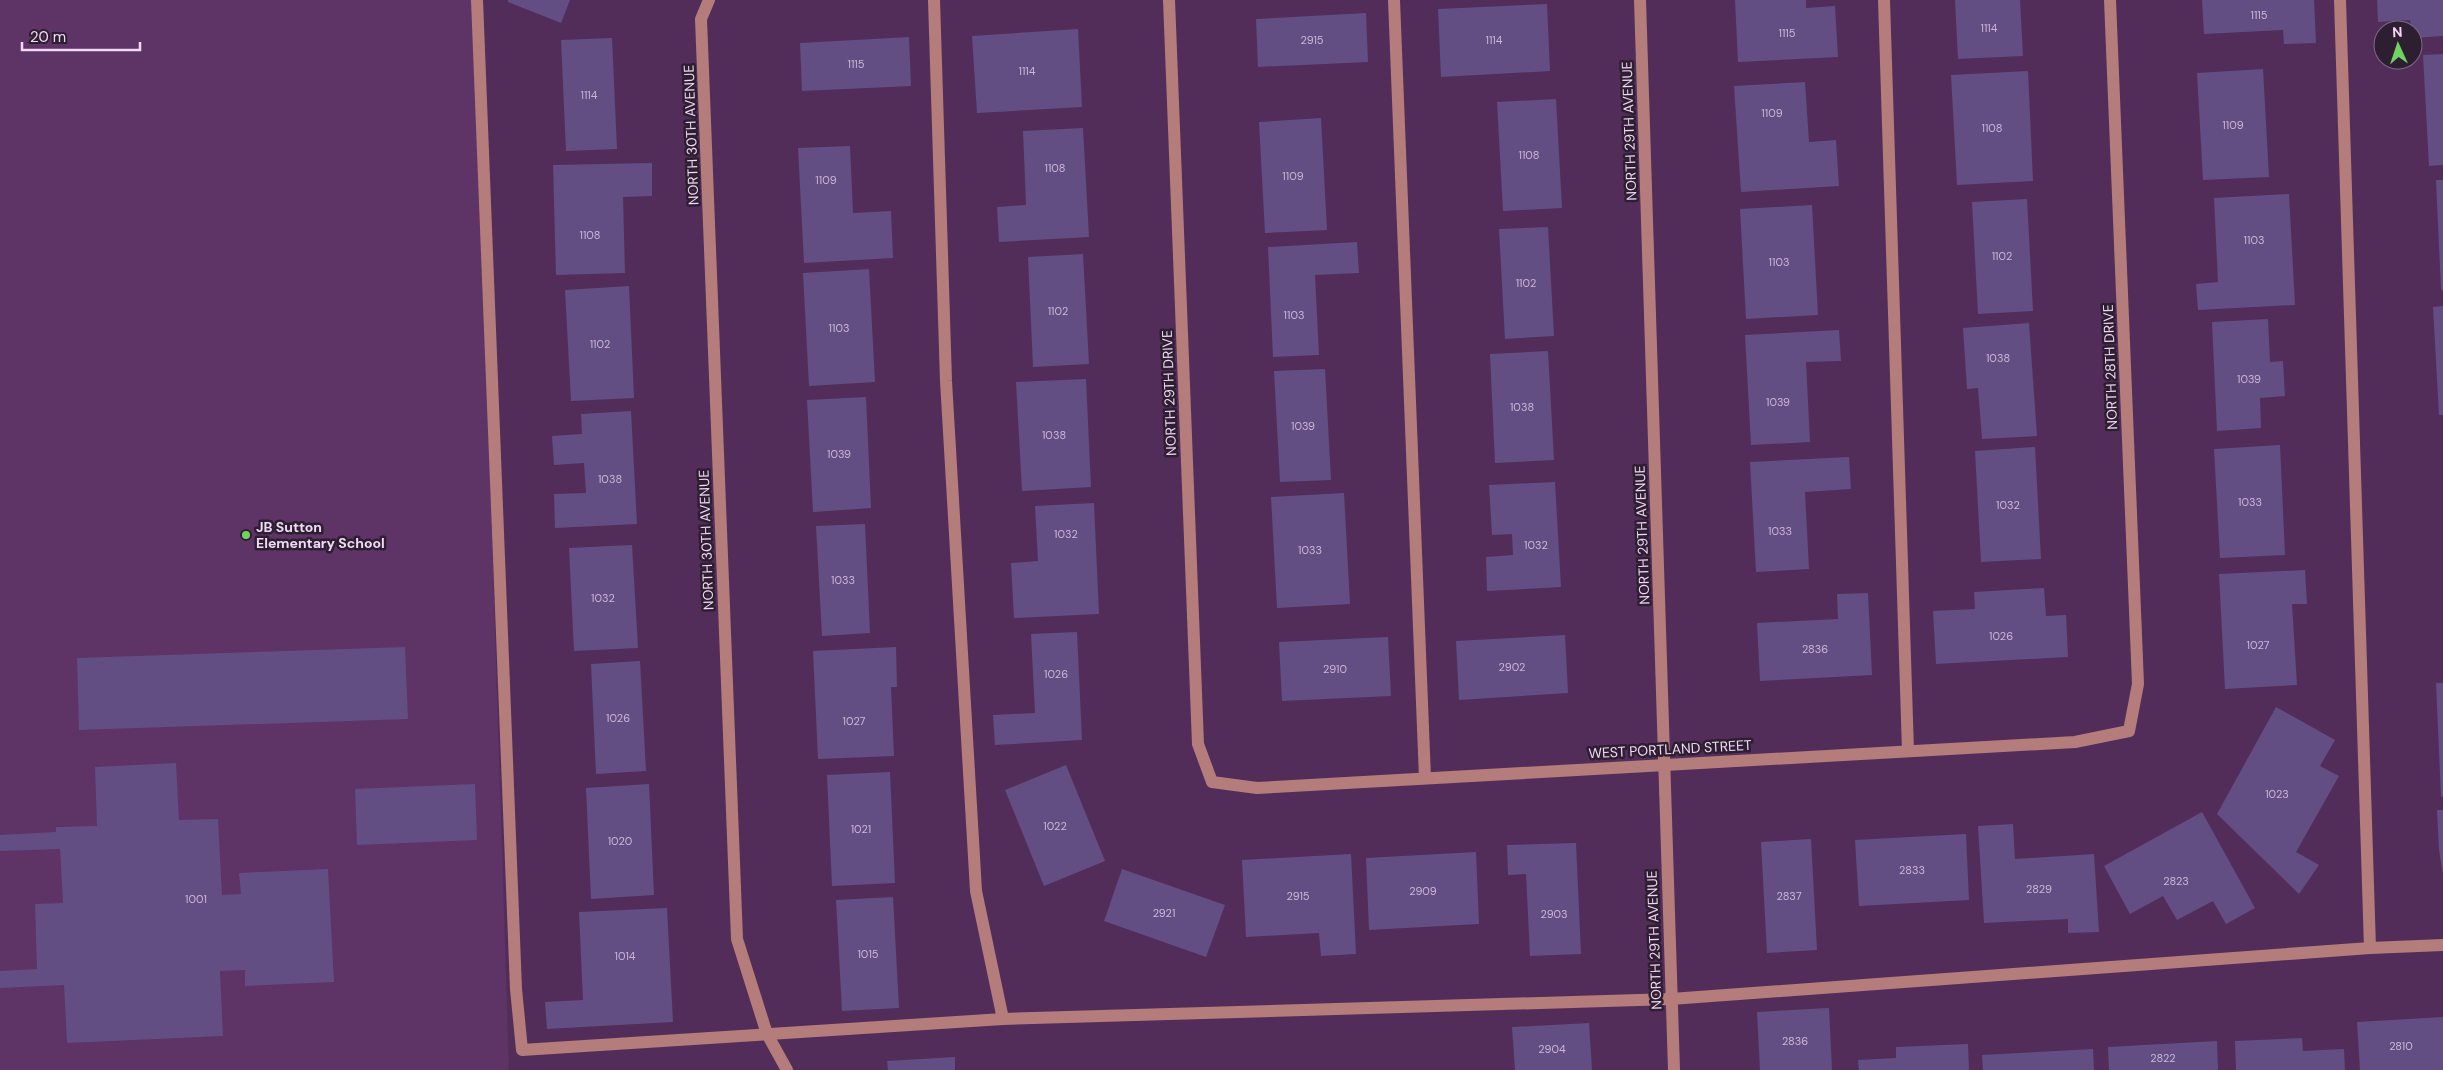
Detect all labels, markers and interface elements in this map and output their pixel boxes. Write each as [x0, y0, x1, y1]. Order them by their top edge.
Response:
house number: 1115 [2250, 8, 2268, 22]
scale bar [22, 20, 140, 52]
north arrow [2373, 20, 2423, 70]
house number: 1114 [1981, 21, 1998, 35]
text: N [2392, 23, 2403, 41]
house number: 1115 [1778, 26, 1796, 40]
text: 20 m [30, 27, 66, 47]
house number: 2915 [1300, 33, 1324, 47]
house number: 1114 [1486, 33, 1503, 47]
house number: 1115 [847, 57, 865, 71]
street label: NORTH 29TH AVENUE [1618, 61, 1640, 201]
street label: NORTH 30TH AVENUE [680, 64, 702, 205]
house number: 1114 [1019, 64, 1036, 78]
house number: 1114 [581, 88, 598, 102]
house number: 1109 [1761, 106, 1783, 120]
house number: 1109 [2222, 118, 2244, 132]
house number: 1108 [1981, 121, 2003, 135]
house number: 1108 [1518, 148, 1540, 162]
house number: 1108 [1044, 161, 1066, 175]
house number: 1109 [1282, 169, 1304, 183]
house number: 1109 [815, 173, 837, 187]
house number: 1108 [579, 228, 601, 242]
house number: 1103 [2244, 233, 2264, 247]
house number: 1102 [1992, 249, 2012, 263]
house number: 1103 [1769, 255, 1789, 269]
house number: 1102 [1516, 276, 1536, 290]
house number: 1102 [1048, 304, 1068, 318]
street label: NORTH 28TH DRIVE [2099, 304, 2121, 430]
house number: 1103 [1284, 308, 1304, 322]
house number: 1103 [829, 321, 849, 335]
street label: NORTH 29TH DRIVE [1158, 330, 1180, 456]
house number: 1102 [590, 337, 610, 351]
house number: 1038 [1986, 351, 2010, 365]
house number: 1039 [2237, 372, 2261, 386]
house number: 1039 [1766, 395, 1790, 409]
house number: 1038 [1510, 400, 1534, 414]
house number: 1039 [1291, 419, 1315, 433]
house number: 1038 [1042, 428, 1066, 442]
house number: 1039 [827, 447, 851, 461]
street label: NORTH 29TH AVENUE [1631, 465, 1653, 605]
street label: NORTH 30TH AVENUE [695, 469, 717, 610]
house number: 1038 [598, 472, 622, 486]
house number: 1033 [2238, 495, 2262, 509]
house number: 1032 [1996, 498, 2020, 512]
place label: JB Sutton Elementary School [256, 518, 385, 552]
house number: 1033 [1768, 524, 1792, 538]
house number: 1032 [1054, 527, 1078, 541]
marker: JB Sutton Elementary School [240, 529, 252, 541]
house number: 1032 [1524, 538, 1548, 552]
house number: 1033 [1298, 543, 1322, 557]
house number: 1033 [831, 573, 855, 587]
house number: 1032 [591, 591, 615, 605]
house number: 1026 [1989, 629, 2013, 643]
house number: 1027 [2247, 638, 2270, 652]
house number: 2836 [1802, 642, 1828, 656]
house number: 2902 [1499, 660, 1525, 674]
house number: 2910 [1323, 662, 1347, 676]
house number: 1026 [1044, 667, 1068, 681]
house number: 1026 [606, 711, 630, 725]
house number: 1027 [843, 714, 866, 728]
street label: WEST PORTLAND STREET [1588, 736, 1752, 762]
house number: 1023 [2265, 787, 2289, 801]
house number: 1022 [1043, 819, 1067, 833]
house number: 1021 [851, 822, 871, 836]
house number: 1020 [608, 834, 632, 848]
house number: 2833 [1899, 863, 1925, 877]
street label: NORTH 29TH AVENUE [1643, 870, 1665, 1010]
house number: 2823 [2163, 874, 2189, 888]
house number: 2829 [2026, 882, 2052, 896]
house number: 2909 [1409, 884, 1437, 898]
house number: 2915 [1286, 889, 1310, 903]
house number: 2837 [1776, 889, 1802, 903]
house number: 1001 [185, 892, 207, 906]
house number: 2921 [1153, 906, 1175, 920]
house number: 2903 [1540, 907, 1568, 921]
house number: 1015 [857, 947, 879, 961]
house number: 1014 [614, 949, 636, 963]
house number: 2836 [1782, 1034, 1808, 1048]
house number: 2810 [2389, 1039, 2413, 1053]
house number: 2904 [1538, 1042, 1566, 1056]
house number: 2822 [2150, 1051, 2176, 1065]

